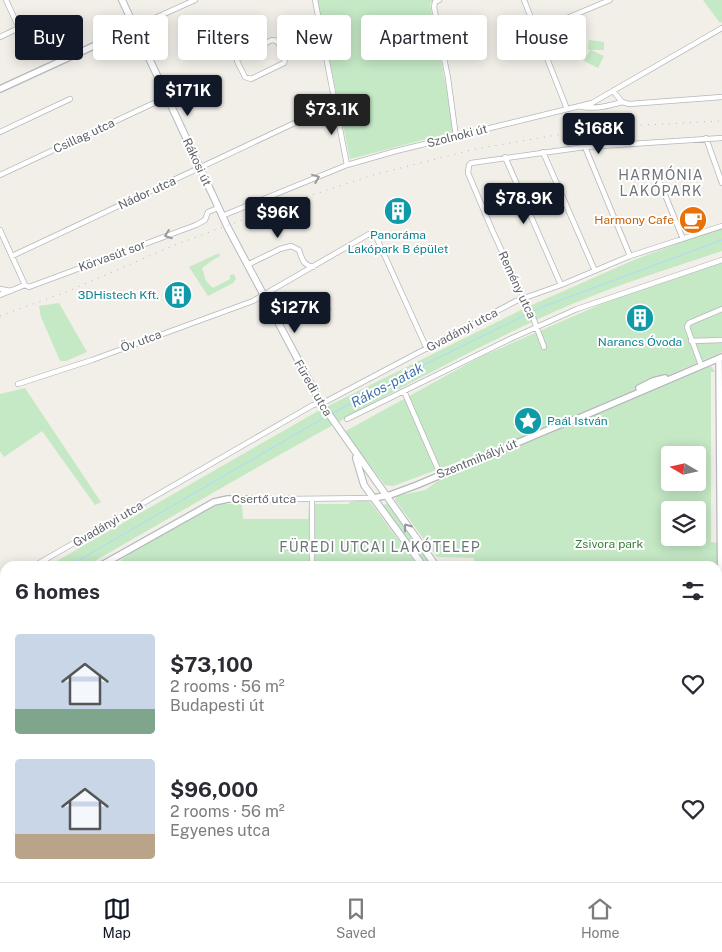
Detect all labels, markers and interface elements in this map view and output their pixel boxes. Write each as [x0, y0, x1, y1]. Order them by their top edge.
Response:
chip: Buy [15, 15, 83, 60]
chip: Rent [93, 15, 168, 60]
chip: Filters [178, 15, 267, 60]
chip: New [277, 15, 351, 60]
chip: Apartment [361, 15, 487, 60]
chip: House [497, 15, 586, 60]
pin: $171K [153, 74, 223, 117]
text: $171K [165, 81, 211, 100]
pin: $73.1K [291, 94, 373, 136]
text: $73.1K [305, 100, 359, 119]
pin: $168K [564, 112, 634, 155]
street label: Csillag utca [51, 116, 117, 156]
text: $168K [574, 119, 624, 138]
street label: Szolnoki út [425, 122, 489, 150]
street label: Rákosi út [180, 136, 214, 189]
district label: HARMÓNIA LAKÓPARK [618, 165, 704, 199]
street label: Nádor utca [116, 174, 178, 212]
one-way arrow [311, 174, 320, 184]
pin: $78.9K [483, 182, 565, 225]
text: $78.9K [495, 189, 553, 208]
pin: $96K [248, 196, 308, 239]
building icon: Panoráma Lakópark B épület [383, 196, 413, 226]
text: $96K [256, 203, 300, 222]
cafe icon: Harmony Cafe [678, 205, 708, 235]
place label: Harmony Cafe [594, 213, 674, 227]
place label: Panoráma Lakópark B épület [348, 228, 449, 256]
one-way arrow [164, 230, 173, 240]
street label: Körvasút sor [77, 237, 148, 275]
street label: Remény utca [495, 249, 539, 321]
building icon: 3DHistech Kft. [163, 280, 193, 310]
place label: 3DHistech Kft. [78, 288, 159, 302]
pin: $127K [260, 292, 330, 334]
text: $127K [270, 298, 320, 317]
building icon: Narancs Óvoda [625, 303, 655, 333]
street label: Gvadányi utca [424, 305, 500, 355]
street label: Öv utca [119, 327, 163, 355]
place label: Narancs Óvoda [598, 335, 682, 349]
street label: Füredi utca [291, 357, 335, 419]
water label: Rákos-patak [348, 359, 426, 411]
place icon: Paál István [513, 406, 543, 436]
place label: Paál István [547, 414, 608, 428]
street label: Szentmihályi út [434, 436, 520, 482]
north arrow [661, 446, 706, 491]
map controls [661, 446, 706, 546]
street label: Csertő utca [232, 492, 296, 506]
street label: Gvadányi utca [70, 498, 146, 550]
button: layers [661, 501, 706, 546]
one-way arrow [404, 523, 413, 533]
district label: FÜREDI UTCAI LAKÓTELEP [279, 537, 481, 555]
park label: Zsivora park [575, 537, 644, 551]
icon: filters [679, 577, 707, 605]
text: 6 homes [15, 579, 100, 604]
text: $73,100 [170, 652, 253, 677]
icon: home [55, 654, 115, 714]
icon: heart [679, 670, 707, 698]
text: 2 rooms · 56 m² [170, 677, 285, 696]
text: Budapesti út [170, 696, 264, 715]
text: $96,000 [170, 777, 258, 802]
icon: home [55, 779, 115, 839]
icon: heart [679, 795, 707, 823]
text: 2 rooms · 56 m² [170, 802, 285, 821]
text: Egyenes utca [170, 821, 270, 840]
tab: Map [102, 895, 131, 941]
tab: Saved [336, 895, 376, 941]
tab: Home [581, 895, 620, 941]

